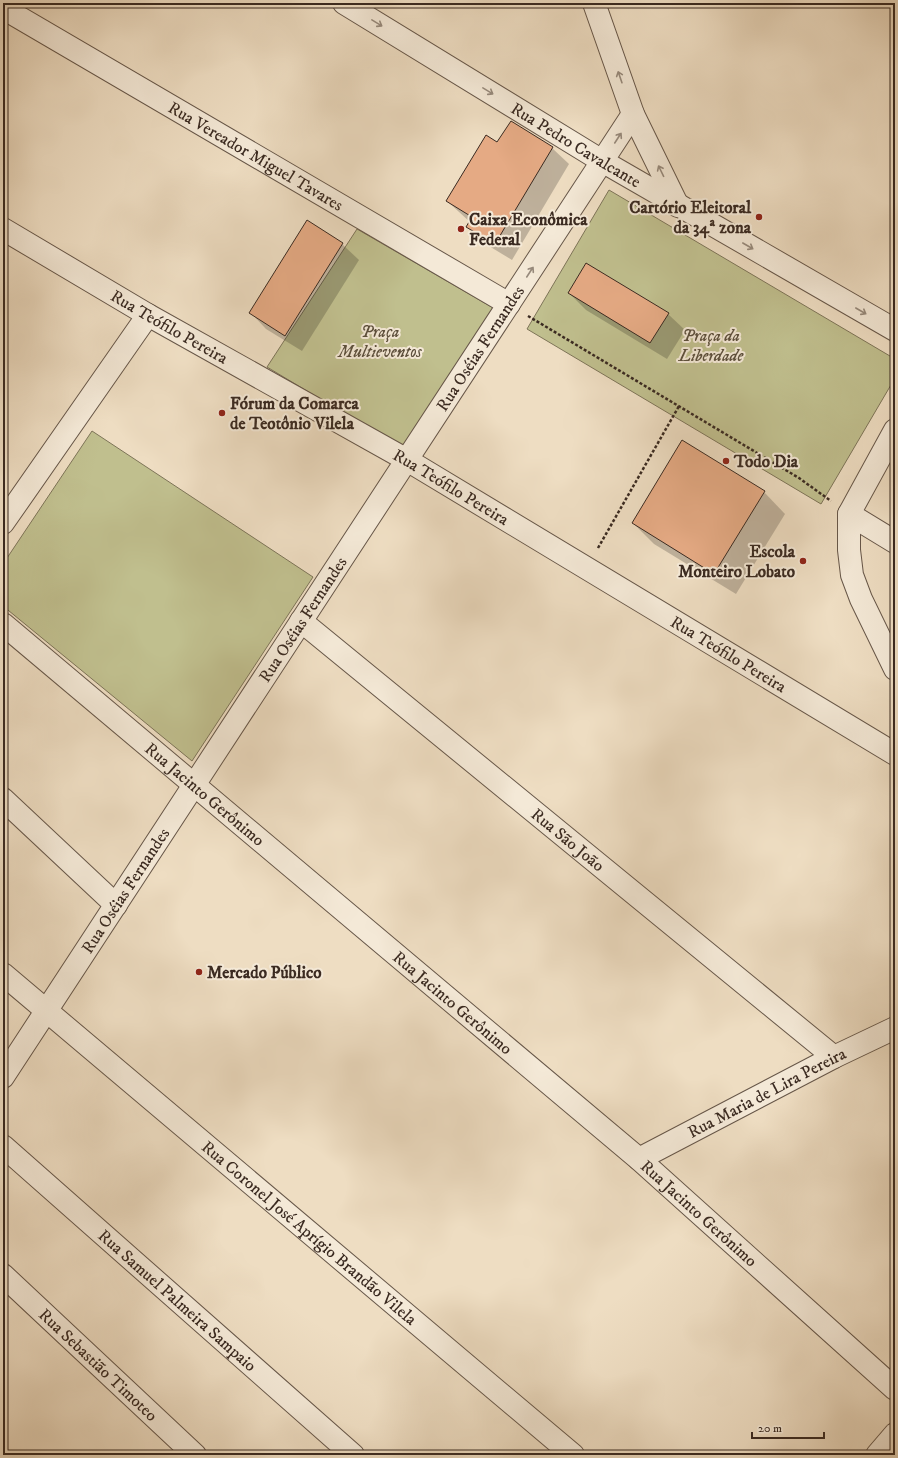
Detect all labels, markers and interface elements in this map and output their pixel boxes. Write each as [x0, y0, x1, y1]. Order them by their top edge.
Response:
one-way arrow [371, 20, 383, 28]
one-way arrow [616, 72, 624, 84]
one-way arrow [482, 88, 494, 96]
street label: Rua Vereador Miguel Tavares [164, 97, 347, 217]
street label: Rua Pedro Cavalcante [507, 98, 645, 193]
one-way arrow [614, 133, 622, 144]
one-way arrow [657, 165, 664, 177]
place label: Cartório Eleitoral da 34ª zona [629, 197, 752, 239]
place label: Caixa Econômica Federal [469, 209, 588, 251]
marker: Cartório Eleitoral da 34ª zona [754, 212, 764, 222]
marker: Caixa Econômica Federal [456, 224, 466, 234]
one-way arrow [742, 242, 754, 250]
one-way arrow [526, 267, 534, 278]
street label: Rua Oséias Fernandes [432, 281, 530, 416]
street label: Rua Teófilo Pereira [106, 285, 232, 370]
one-way arrow [855, 307, 867, 315]
park label: Praça Multieventos [337, 321, 423, 363]
park label: Praça da Liberdade [678, 325, 745, 367]
place label: Fórum da Comarca de Teotônio Vilela [230, 393, 360, 435]
marker: Fórum da Comarca de Teotônio Vilela [217, 408, 227, 418]
street label: Rua Teófilo Pereira [389, 444, 513, 531]
place label: Todo Dia [733, 451, 799, 473]
marker: Todo Dia [721, 456, 731, 466]
place label: Escola Monteiro Lobato [678, 541, 796, 583]
street label: Rua Oséias Fernandes [254, 553, 353, 687]
marker: Escola Monteiro Lobato [798, 556, 808, 566]
street label: Rua Teófilo Pereira [666, 611, 791, 698]
street label: Rua Jacinto Gerônimo [140, 738, 269, 851]
street label: Rua São João [526, 804, 609, 877]
street label: Rua Oséias Fernandes [77, 824, 175, 958]
street label: Rua Jacinto Gerônimo [388, 947, 517, 1060]
place label: Mercado Público [207, 962, 322, 984]
marker: Mercado Público [194, 967, 204, 977]
street label: Rua Maria de Lira Pereira [684, 1043, 851, 1144]
street label: Rua Coronel José Aprígio Brandão Vilela [197, 1136, 422, 1331]
street label: Rua Jacinto Gerônimo [635, 1156, 762, 1272]
street label: Rua Samuel Palmeira Sampaio [93, 1225, 261, 1377]
street label: Rua Sebastião Timoteo [34, 1304, 162, 1426]
scale bar [752, 1414, 824, 1440]
text: 20 m [758, 1421, 782, 1436]

